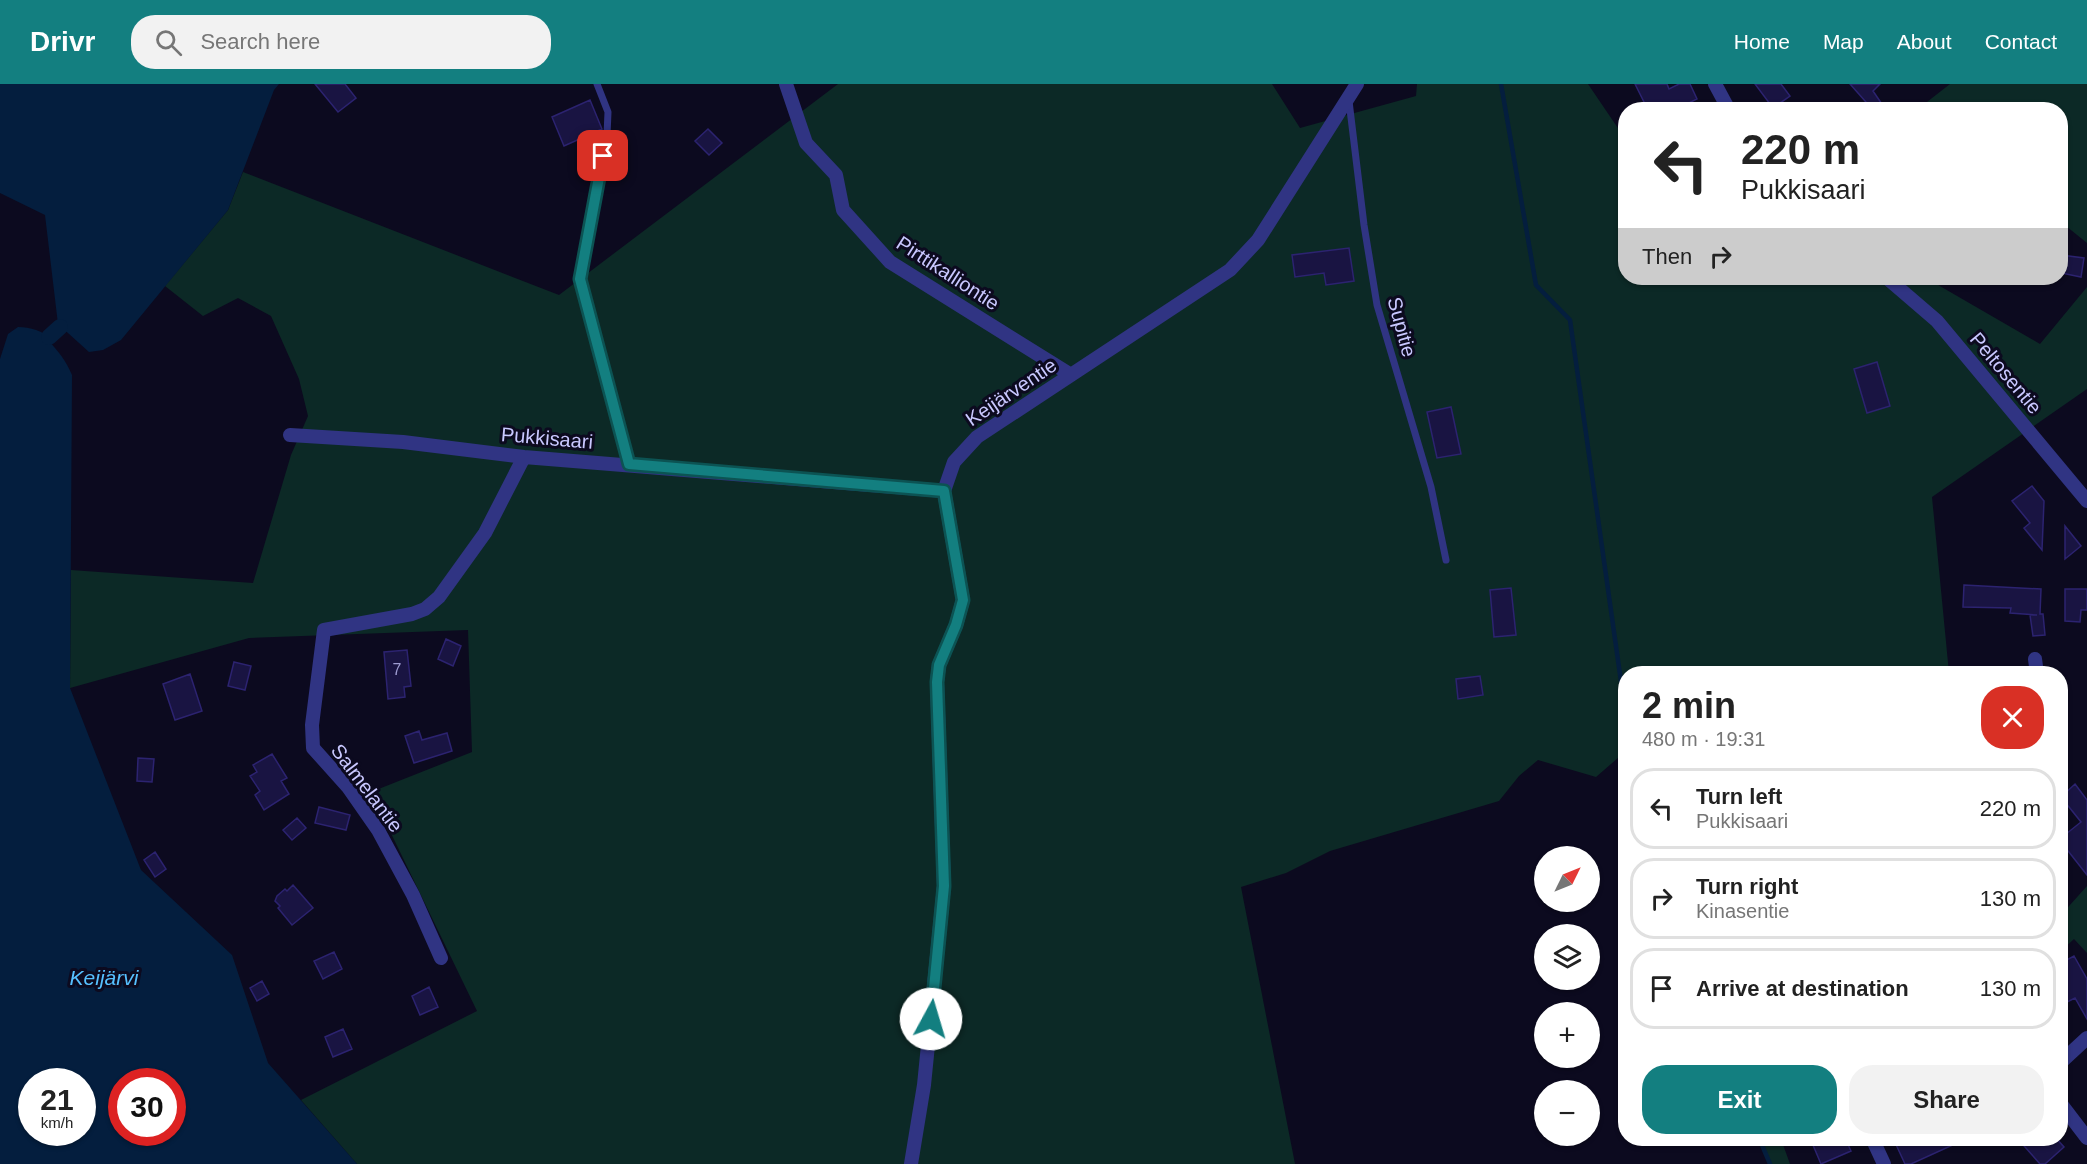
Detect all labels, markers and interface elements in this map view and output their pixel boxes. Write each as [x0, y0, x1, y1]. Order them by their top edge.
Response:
search box [131, 15, 551, 69]
text: Drivr [30, 26, 95, 57]
icon: search [152, 26, 185, 59]
text: Search here [200, 29, 320, 54]
text: Home [1734, 30, 1790, 53]
text: Map [1823, 30, 1864, 53]
text: About [1897, 30, 1952, 53]
text: Contact [1985, 30, 2057, 53]
icon: left [1642, 126, 1720, 204]
text: 220 m [1741, 126, 1860, 173]
pin [577, 130, 628, 181]
icon: arrive [586, 139, 619, 172]
text: Pukkisaari [1741, 175, 1866, 205]
street label: Pirttikalliontie [893, 232, 1003, 314]
icon: right [1704, 240, 1737, 273]
text: Then [1642, 244, 1692, 269]
street label: Supitie [1383, 295, 1421, 359]
street label: Peltosentie [1966, 328, 2046, 418]
street label: Keijärventie [962, 354, 1060, 430]
street label: Pukkisaari [500, 423, 594, 453]
house number: 7 [393, 661, 402, 678]
text: 2 min [1642, 685, 1736, 726]
button: close [1981, 686, 2044, 749]
text: 480 m · 19:31 [1642, 728, 1765, 750]
street label: Salmelantie [327, 740, 407, 836]
text: Turn left [1696, 784, 1782, 809]
icon: left [1645, 792, 1678, 825]
text: 220 m [1980, 796, 2041, 821]
text: Pukkisaari [1696, 810, 1788, 832]
north arrow [1534, 846, 1600, 912]
map controls [1534, 846, 1600, 1146]
text: Turn right [1696, 874, 1798, 899]
icon: right [1645, 882, 1678, 915]
text: 130 m [1980, 886, 2041, 911]
text: Kinasentie [1696, 900, 1789, 922]
button: layers [1534, 924, 1600, 990]
water label: Keijärvi [70, 966, 140, 989]
icon: arrive [1645, 972, 1678, 1005]
text: Arrive at destination [1696, 976, 1909, 1001]
text: 130 m [1980, 976, 2041, 1001]
position arrow [899, 987, 963, 1051]
button: + [1534, 1002, 1600, 1068]
button: Exit [1642, 1065, 1837, 1134]
button: Share [1849, 1065, 2044, 1134]
speed limit sign: 30 [108, 1068, 186, 1146]
button: − [1534, 1080, 1600, 1146]
text: 21 [40, 1083, 74, 1116]
text: km/h [41, 1114, 73, 1131]

